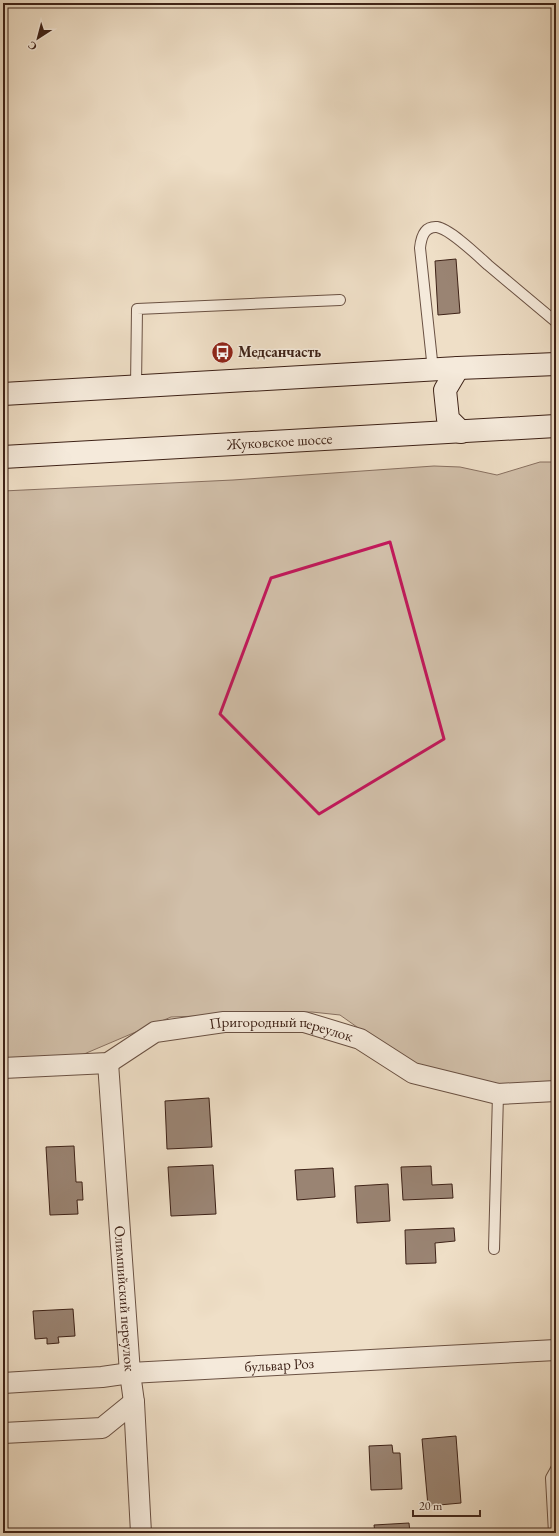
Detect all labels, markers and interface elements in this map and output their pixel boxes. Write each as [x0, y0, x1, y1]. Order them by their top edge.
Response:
north arrow [18, 18, 58, 58]
text: С [25, 38, 39, 54]
bus stop icon: Медсанчасть [210, 339, 236, 365]
place label: Медсанчасть [238, 342, 321, 361]
street label: Жуковское шоссе [225, 429, 333, 453]
street label: Пригородный переулок [208, 1012, 355, 1045]
street label: Олимпийский переулок [111, 1225, 140, 1372]
street label: бульвар Роз [244, 1353, 315, 1376]
scale bar [413, 1492, 480, 1518]
text: 20 m [419, 1498, 443, 1514]

